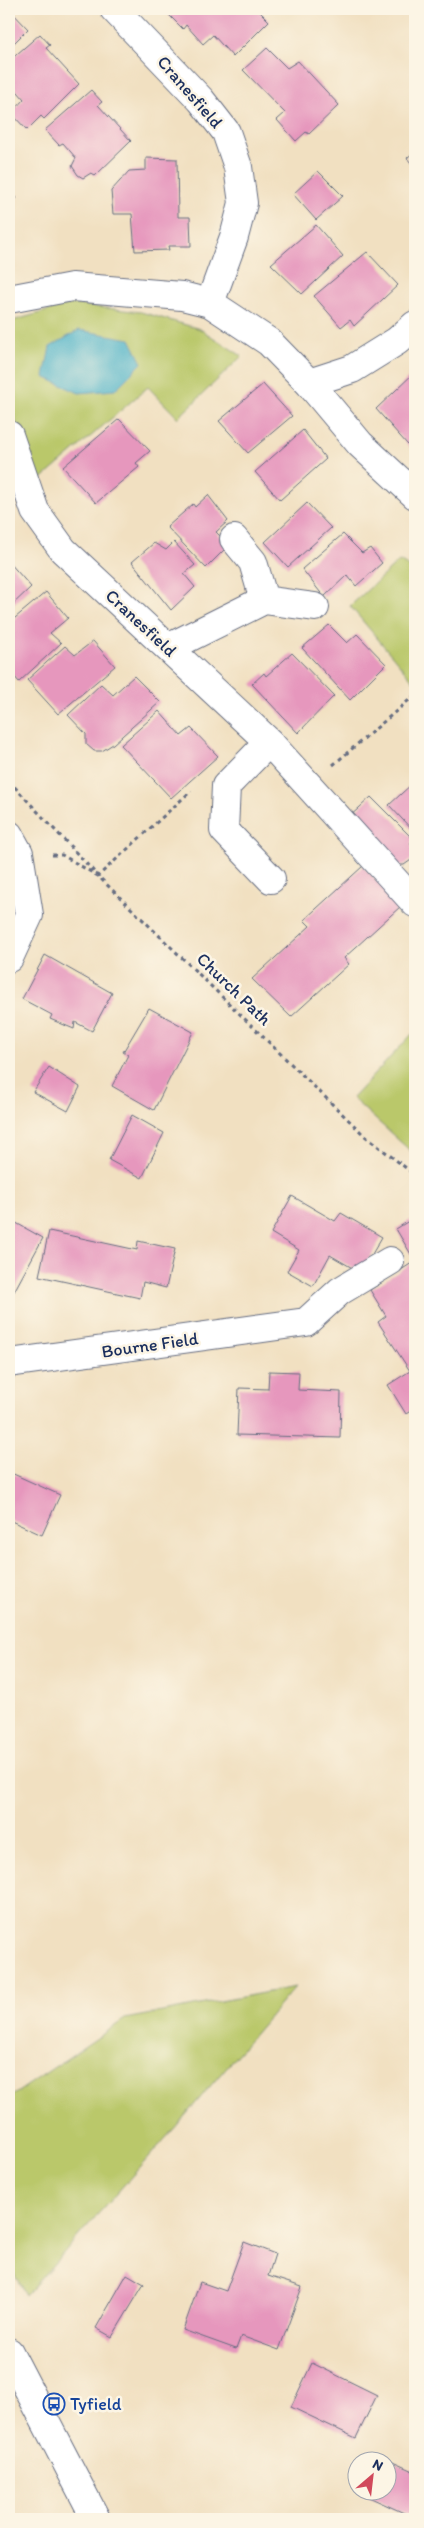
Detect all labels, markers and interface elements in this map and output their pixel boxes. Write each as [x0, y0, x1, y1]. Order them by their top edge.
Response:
street label: Cranesfield [152, 51, 228, 133]
street label: Cranesfield [101, 585, 181, 662]
street label: Church Path [192, 948, 276, 1030]
street label: Bourne Field [100, 1327, 200, 1363]
bus stop icon: Tyfield [42, 2392, 66, 2416]
place label: Tyfield [70, 2393, 122, 2415]
north arrow [346, 2450, 396, 2500]
text: N [370, 2455, 386, 2475]

